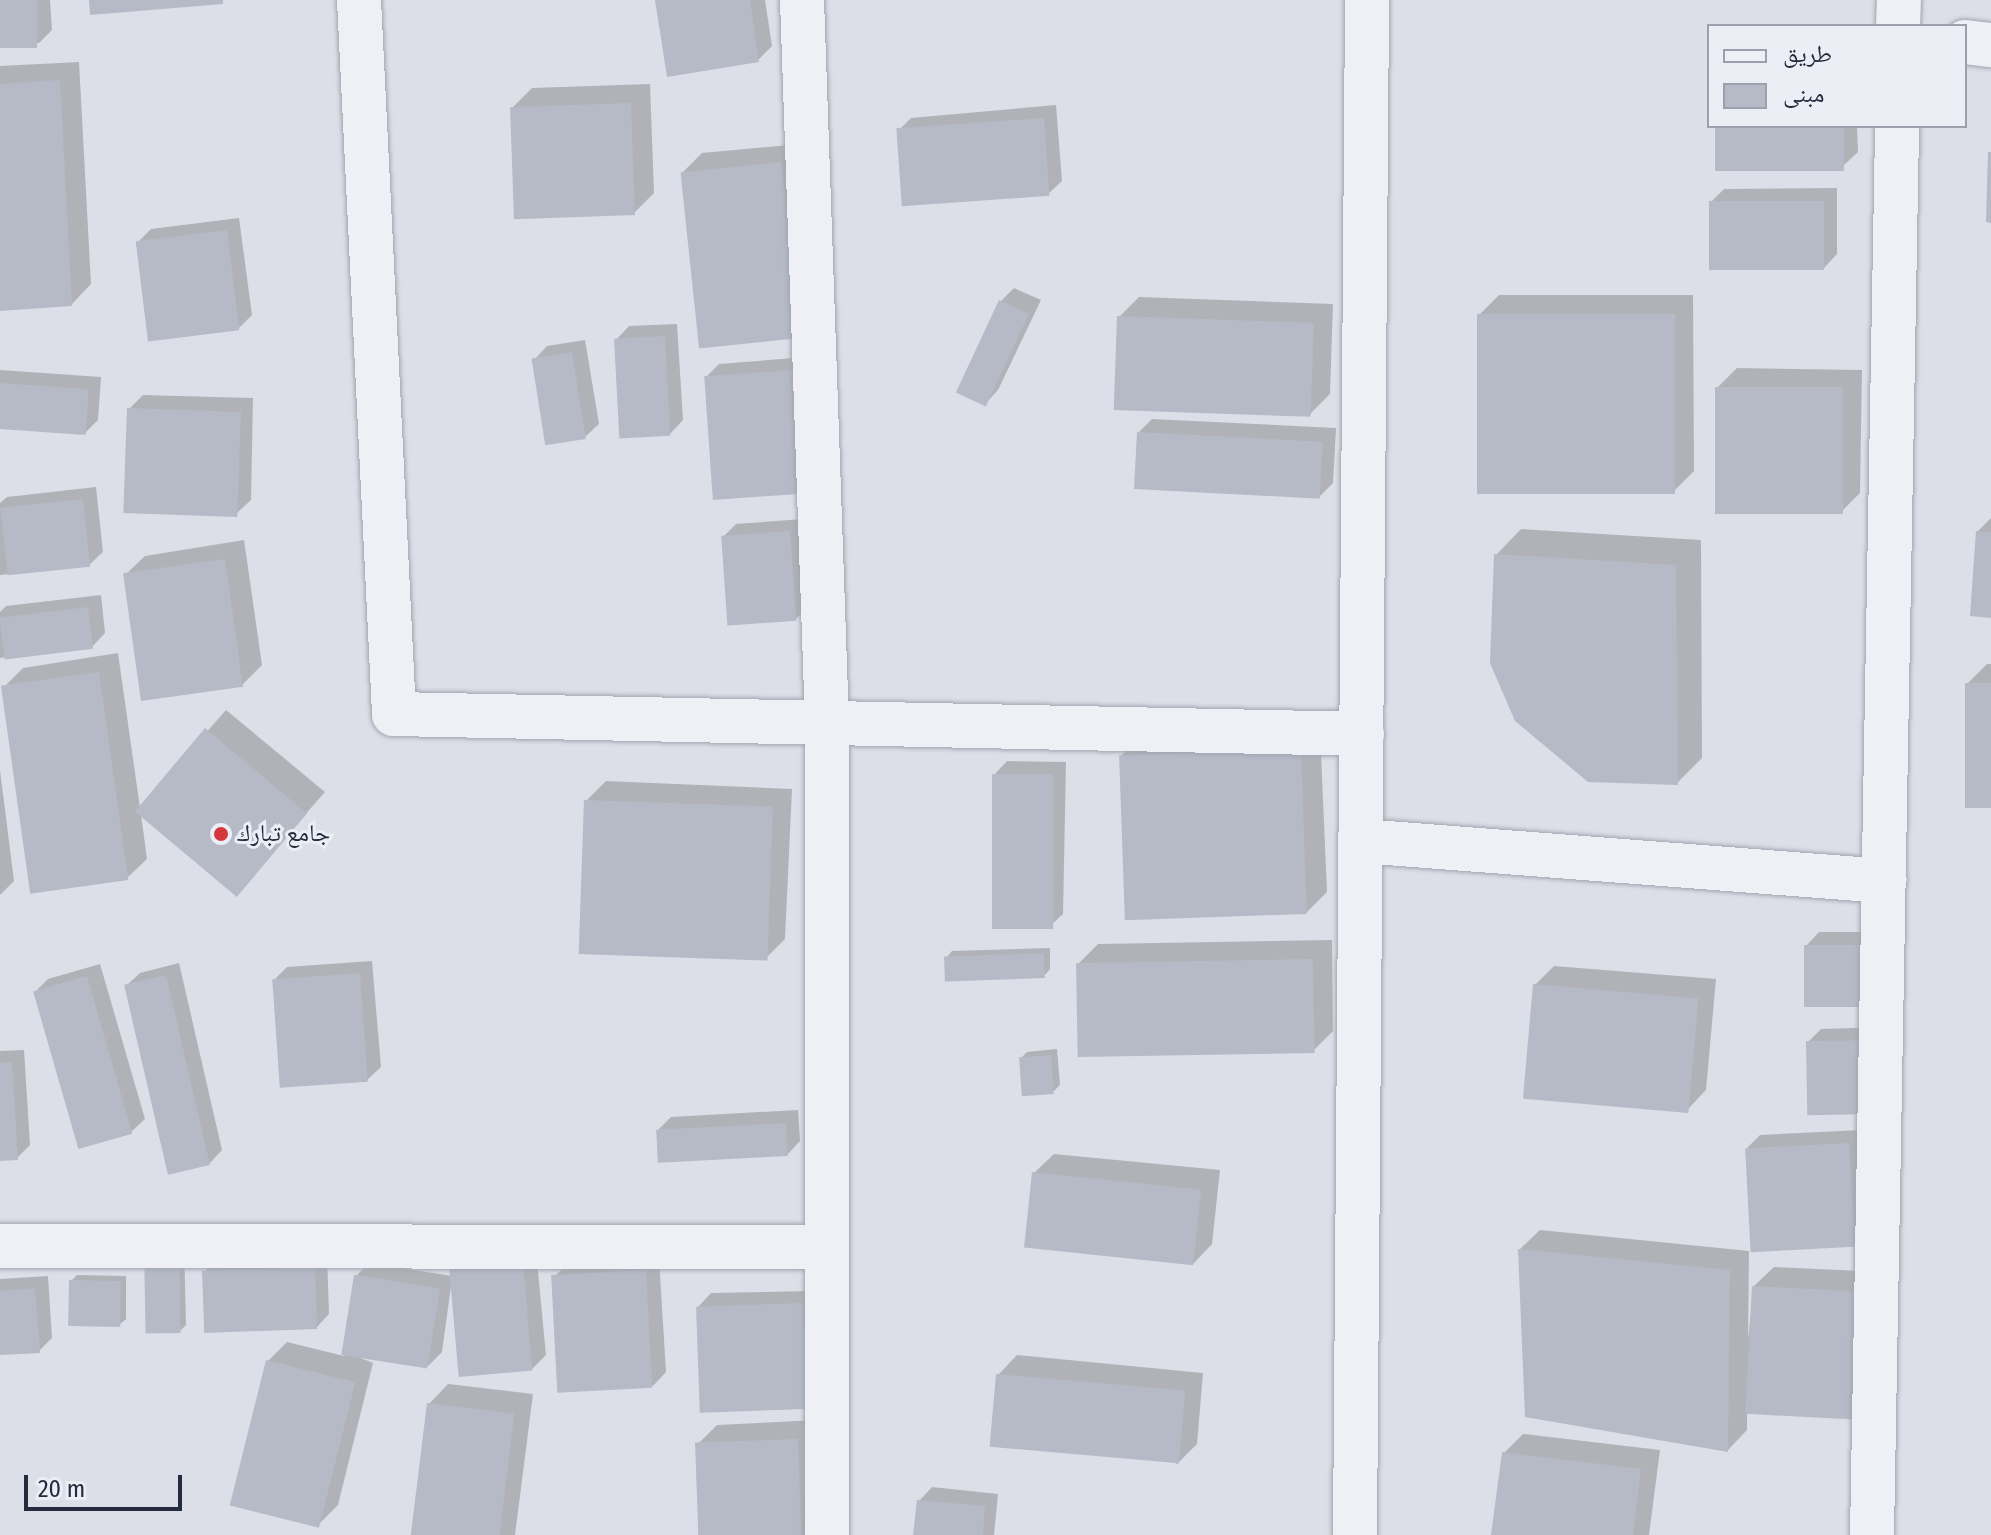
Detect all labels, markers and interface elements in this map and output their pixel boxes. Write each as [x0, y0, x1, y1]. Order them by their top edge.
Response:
legend [1707, 24, 1967, 128]
text: طريق [1783, 40, 1832, 68]
text: مبنى [1783, 80, 1824, 108]
place label: جامع تبارك [237, 820, 330, 848]
marker: جامع تبارك [212, 825, 230, 843]
scale bar [28, 1459, 186, 1509]
text: 20 m [38, 1475, 85, 1503]

